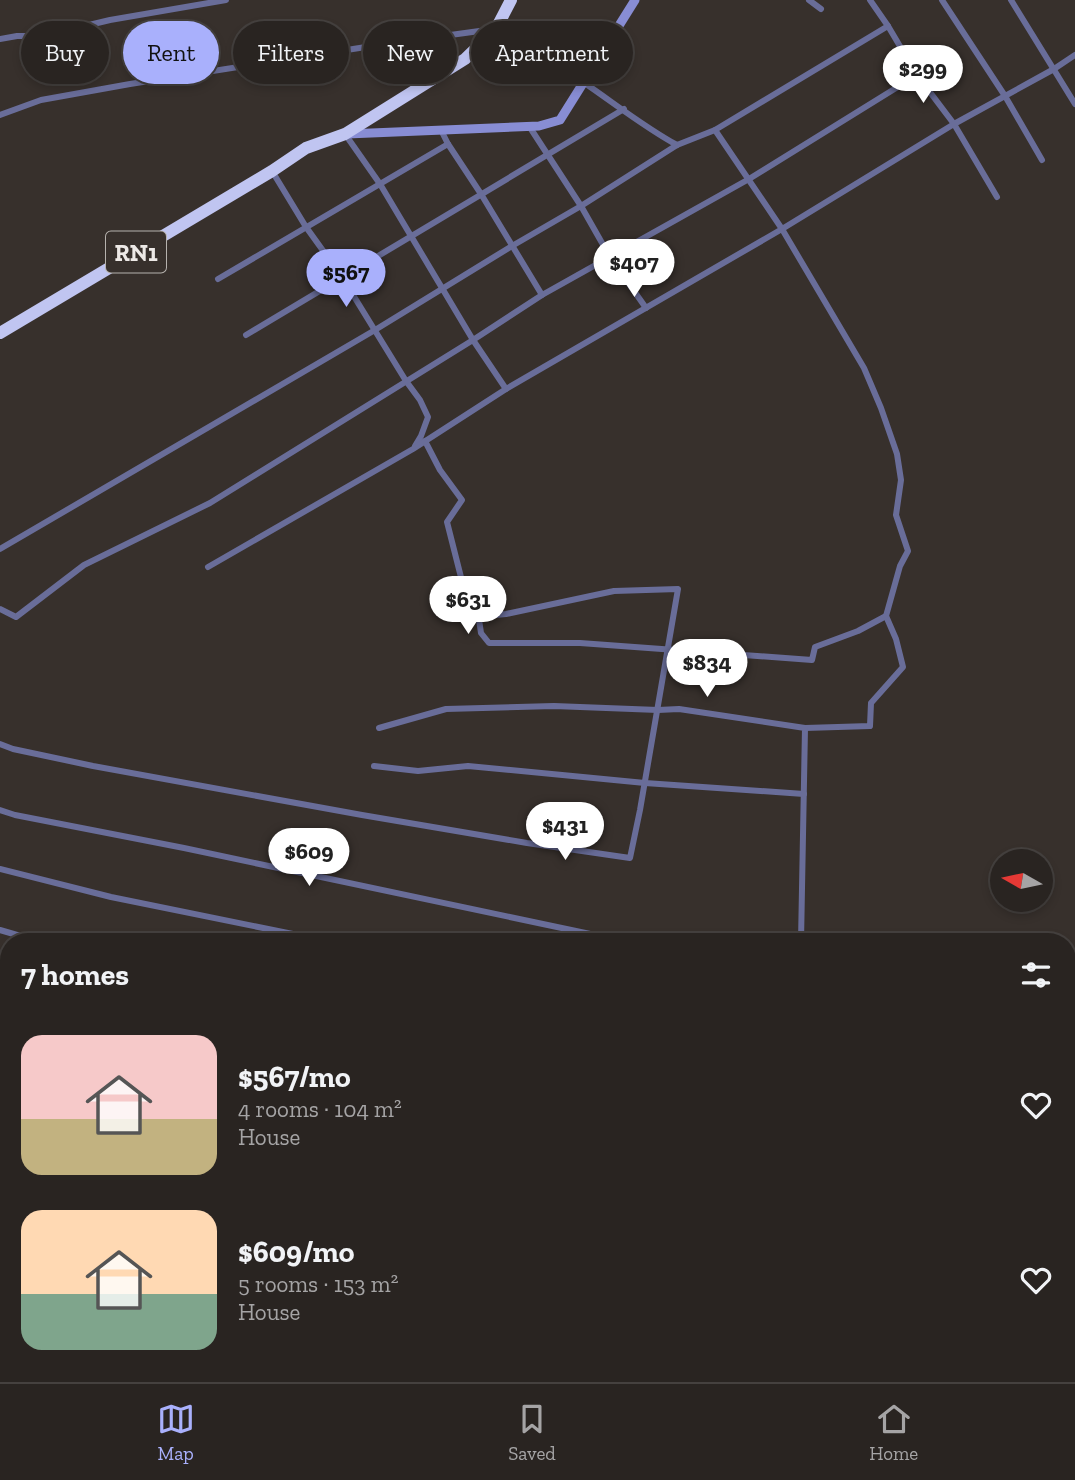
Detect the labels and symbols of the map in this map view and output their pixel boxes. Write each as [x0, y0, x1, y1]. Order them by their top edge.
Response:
pin: $299 [882, 46, 964, 105]
road number: RN1 [106, 232, 166, 272]
pin: $407 [593, 240, 675, 299]
pin: $567 [305, 250, 387, 309]
pin: $631 [427, 576, 509, 636]
pin: $834 [666, 640, 748, 699]
pin: $431 [524, 802, 606, 862]
pin: $609 [268, 828, 350, 888]
north arrow [990, 849, 1054, 912]

